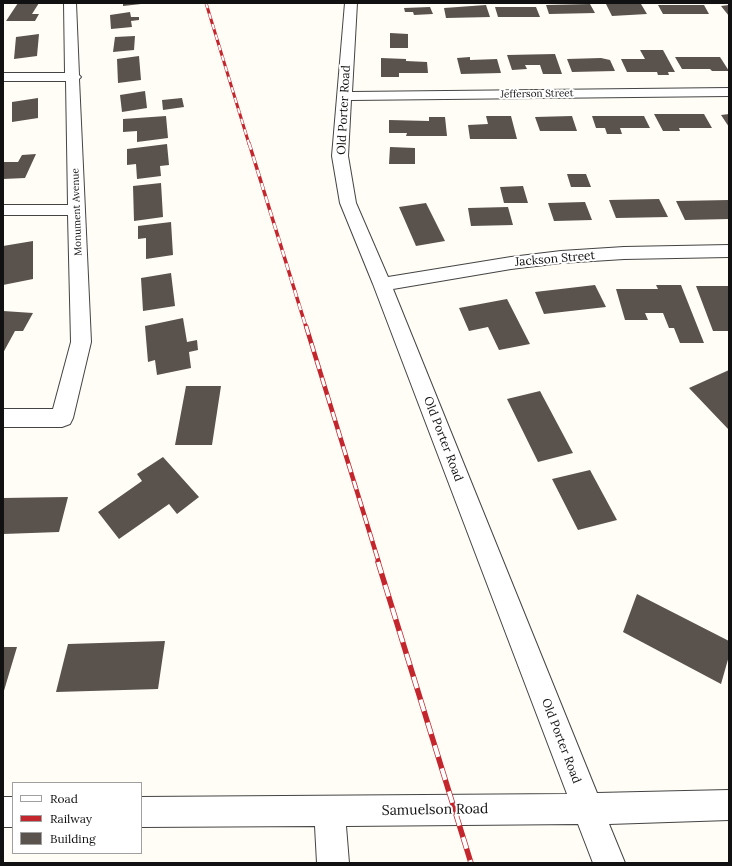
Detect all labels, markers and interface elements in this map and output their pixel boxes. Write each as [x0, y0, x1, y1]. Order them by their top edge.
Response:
street label: Old Porter Road [334, 65, 354, 155]
street label: Jefferson Street [500, 87, 574, 101]
street label: Monument Avenue [69, 168, 85, 256]
street label: Jackson Street [514, 248, 596, 270]
street label: Old Porter Road [420, 394, 466, 484]
street label: Old Porter Road [538, 696, 584, 786]
legend [12, 782, 142, 854]
text: Road [50, 791, 78, 806]
street label: Samuelson Road [381, 801, 489, 819]
text: Railway [50, 811, 92, 826]
text: Building [50, 831, 96, 846]

